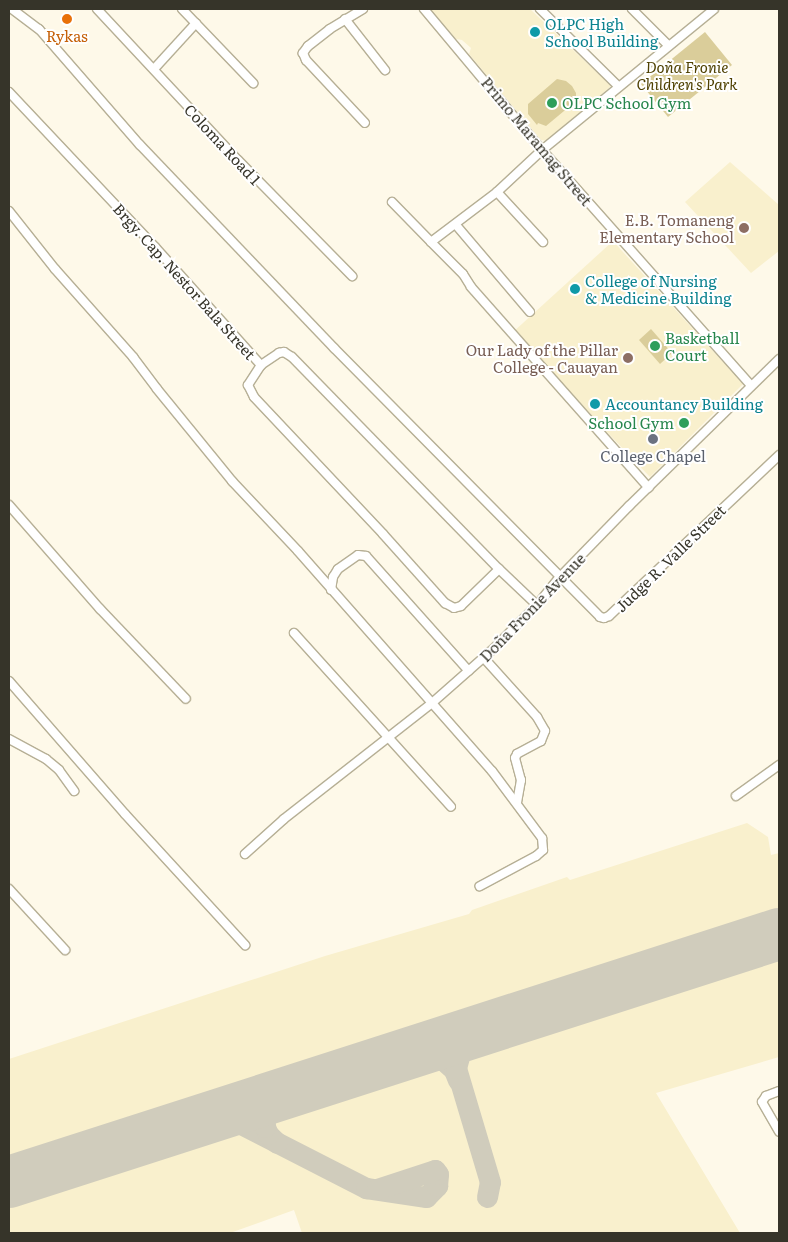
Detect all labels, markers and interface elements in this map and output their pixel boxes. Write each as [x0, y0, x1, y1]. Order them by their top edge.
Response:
marker: Rykas [61, 13, 73, 25]
place label: OLPC High School Building [545, 14, 658, 49]
marker: OLPC High School Building [529, 26, 541, 38]
place label: Rykas [46, 27, 88, 45]
park label: Doña Fronie Children's Park [637, 57, 737, 92]
street label: Primo Maramag Street [478, 73, 596, 209]
place label: OLPC School Gym [562, 94, 691, 112]
marker: OLPC School Gym [546, 97, 558, 109]
street label: Coloma Road 1 [181, 100, 265, 188]
street label: Brgy. Cap. Nestor Bala Street [110, 199, 260, 363]
place label: E.B. Tomaneng Elementary School [599, 210, 734, 245]
marker: E.B. Tomaneng Elementary School [738, 222, 750, 234]
place label: College of Nursing & Medicine Building [585, 271, 732, 306]
marker: College of Nursing & Medicine Building [569, 283, 581, 295]
place label: Basketball Court [665, 328, 739, 363]
place label: Our Lady of the Pillar College - Cauayan [466, 340, 618, 375]
marker: Basketball Court [649, 340, 661, 352]
marker: Our Lady of the Pillar College - Cauayan [622, 352, 634, 364]
place label: Accountancy Building [605, 395, 763, 413]
marker: Accountancy Building [589, 398, 601, 410]
place label: School Gym [588, 414, 674, 432]
marker: School Gym [678, 417, 690, 429]
marker: College Chapel [647, 433, 659, 445]
place label: College Chapel [600, 447, 706, 465]
street label: Judge R. Valle Street [611, 501, 729, 615]
street label: Doña Fronie Avenue [476, 549, 588, 665]

